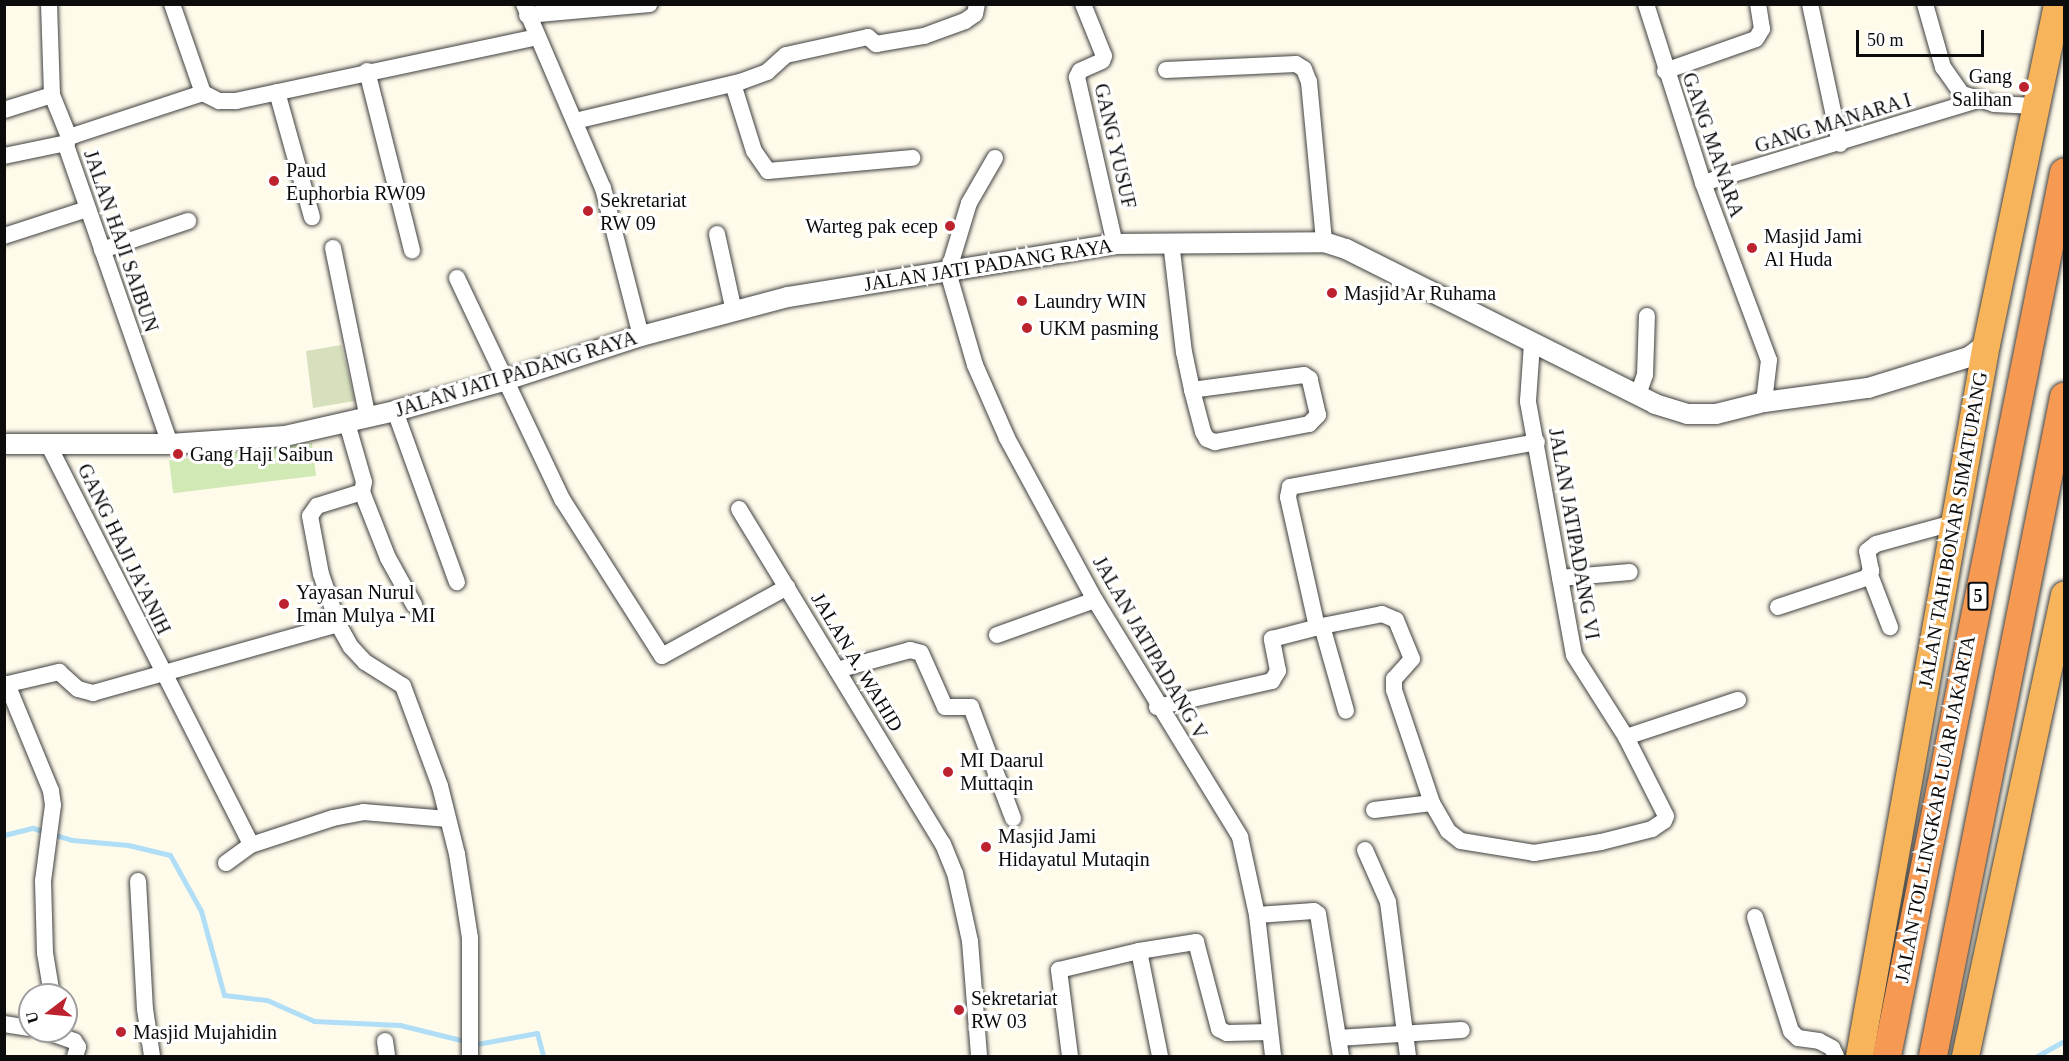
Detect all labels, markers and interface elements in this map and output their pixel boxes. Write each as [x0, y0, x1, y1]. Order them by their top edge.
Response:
scale bar [1859, 18, 1986, 56]
text: 50 m [1867, 30, 1904, 50]
place label: Gang Salihan [1952, 64, 2012, 111]
street label: GANG MANARA [1677, 69, 1749, 221]
marker: Gang Salihan [2017, 80, 2031, 94]
street label: GANG YUSUF [1089, 81, 1141, 211]
street label: GANG MANARA I [1751, 88, 1915, 158]
street label: JALAN HAJI SAIBUN [79, 147, 163, 335]
place label: Paud Euphorbia RW09 [286, 158, 425, 205]
marker: Paud Euphorbia RW09 [267, 174, 281, 188]
place label: Sekretariat RW 09 [600, 188, 687, 235]
marker: Sekretariat RW 09 [581, 204, 595, 218]
place label: Warteg pak ecep [805, 214, 938, 238]
marker: Warteg pak ecep [943, 219, 957, 233]
place label: Masjid Jami Al Huda [1764, 225, 1862, 272]
street label: JALAN JATI PADANG RAYA [862, 233, 1114, 297]
marker: Masjid Jami Al Huda [1745, 241, 1759, 255]
place label: Masjid Ar Ruhama [1344, 281, 1497, 305]
marker: Masjid Ar Ruhama [1325, 286, 1339, 300]
place label: Laundry WIN [1034, 289, 1147, 313]
marker: Laundry WIN [1015, 294, 1029, 308]
place label: UKM pasming [1039, 316, 1158, 340]
marker: UKM pasming [1020, 321, 1034, 335]
street label: JALAN JATI PADANG RAYA [392, 326, 640, 422]
street label: JALAN TAHI BONAR SIMATUPANG [1913, 370, 1993, 690]
street label: JALAN JATIPADANG VI [1544, 426, 1604, 642]
place label: Gang Haji Saibun [190, 442, 333, 466]
marker: Gang Haji Saibun [171, 447, 185, 461]
street label: GANG HAJI JA'ANIH [72, 460, 176, 638]
street label: JALAN JATIPADANG V [1088, 552, 1212, 744]
place label: Yayasan Nurul Iman Mulya - MI [296, 580, 435, 627]
road number: 5 [1968, 581, 1988, 611]
street label: JALAN A. WAHID [806, 587, 908, 737]
marker: Yayasan Nurul Iman Mulya - MI [277, 597, 291, 611]
street label: JALAN TOL LINGKAR LUAR JAKARTA [1889, 633, 1981, 985]
place label: MI Daarul Muttaqin [960, 748, 1044, 795]
marker: MI Daarul Muttaqin [941, 765, 955, 779]
place label: Masjid Jami Hidayatul Mutaqin [998, 824, 1150, 871]
marker: Masjid Jami Hidayatul Mutaqin [979, 840, 993, 854]
north arrow [18, 983, 78, 1043]
place label: Sekretariat RW 03 [971, 987, 1058, 1034]
marker: Sekretariat RW 03 [952, 1003, 966, 1017]
text: U [22, 1010, 42, 1025]
place label: Masjid Mujahidin [133, 1020, 277, 1044]
marker: Masjid Mujahidin [114, 1025, 128, 1039]

